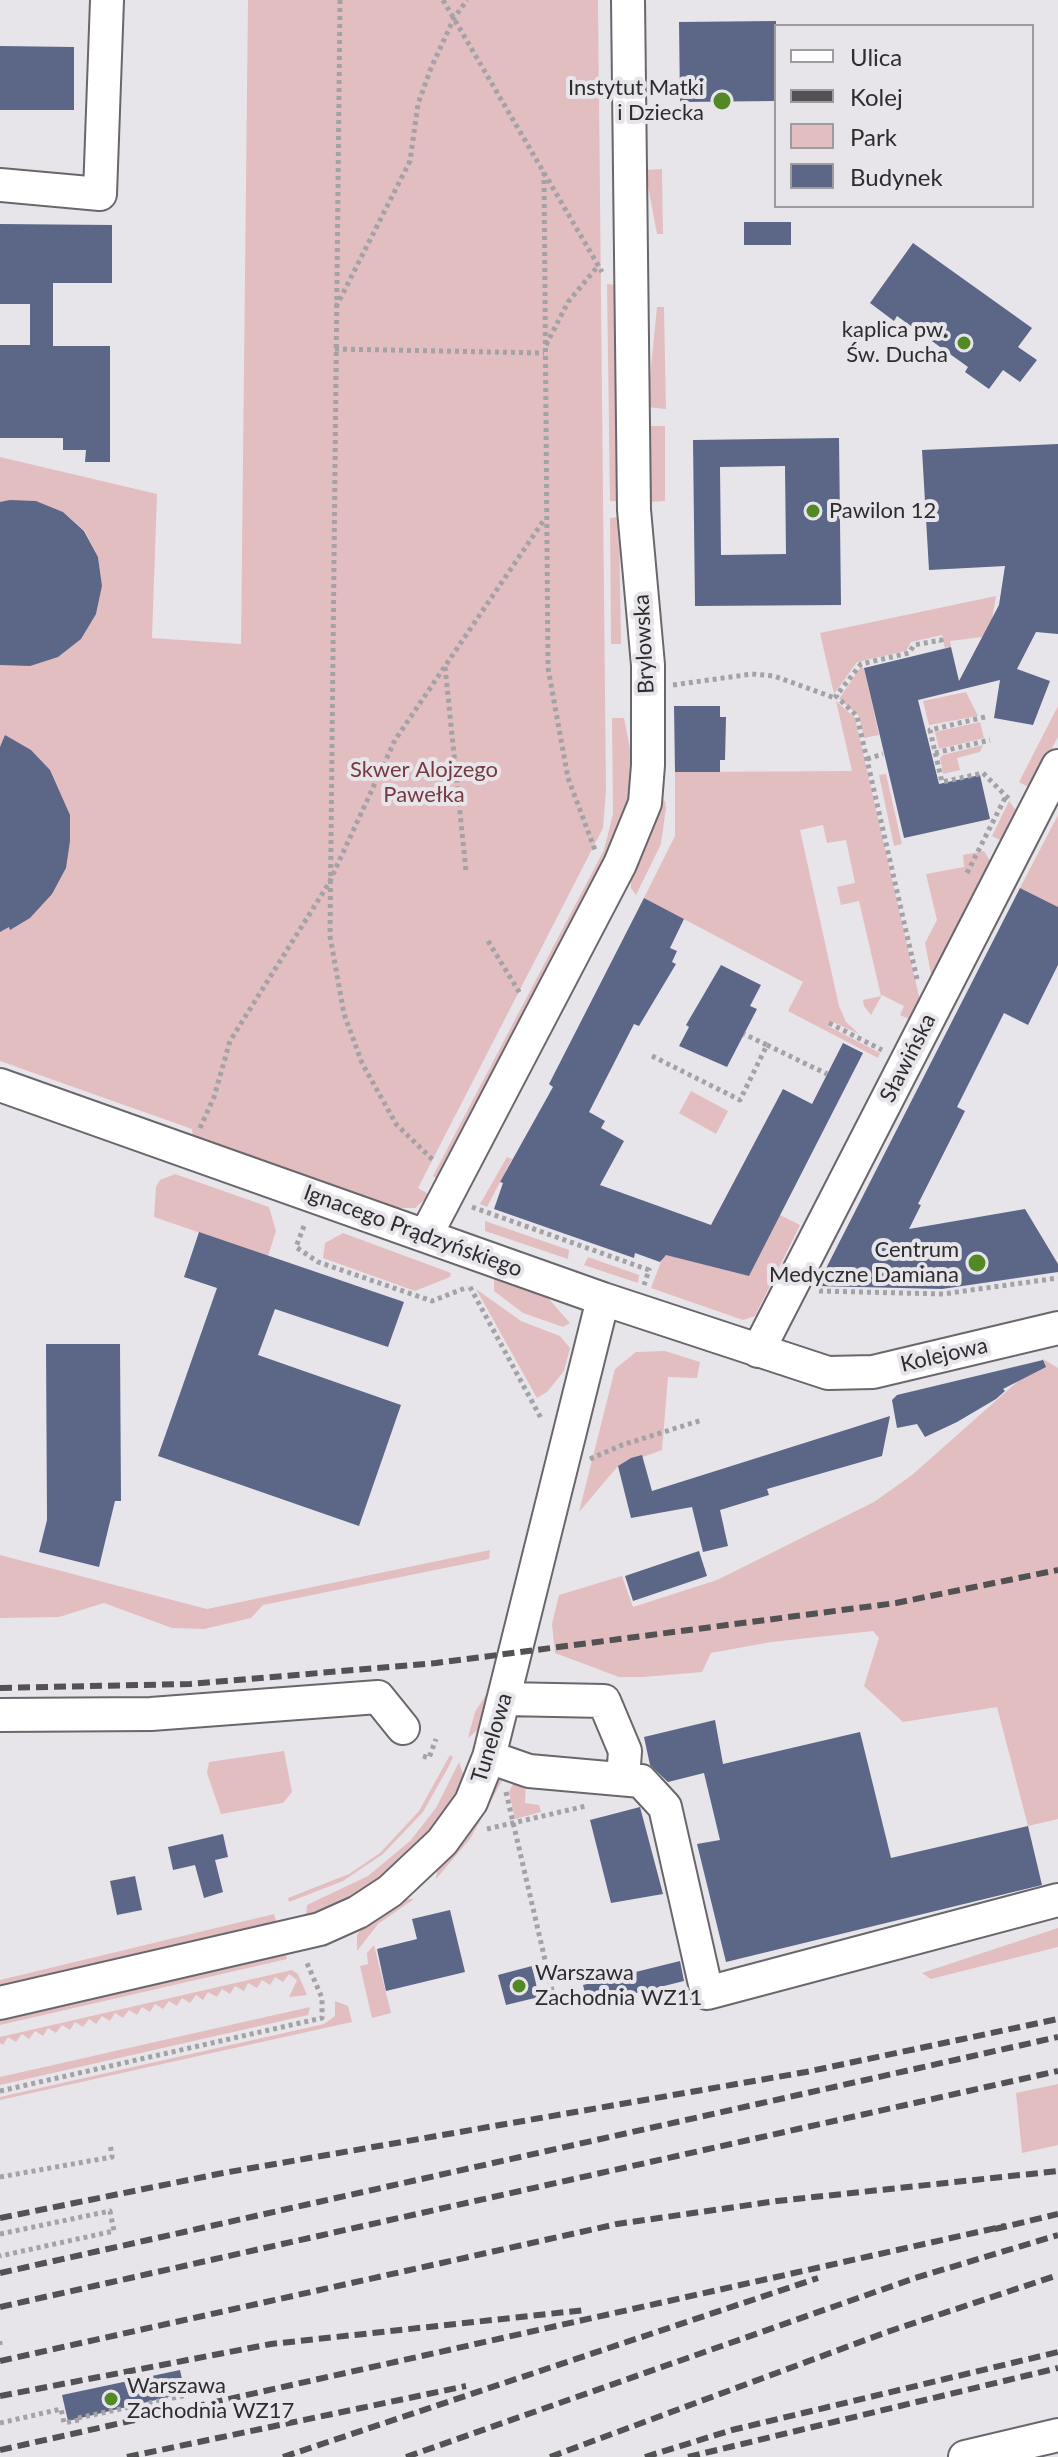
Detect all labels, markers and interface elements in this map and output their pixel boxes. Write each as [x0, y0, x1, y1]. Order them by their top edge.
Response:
legend [774, 24, 1034, 208]
text: Ulica [850, 42, 902, 71]
place label: Instytut Matki i Dziecka [568, 75, 704, 126]
text: Kolej [850, 82, 903, 111]
marker: Instytut Matki i Dziecka [711, 90, 733, 112]
text: Park [850, 122, 897, 151]
text: Budynek [850, 162, 943, 191]
place label: kaplica pw. Św. Ducha [842, 317, 948, 368]
marker: kaplica pw. Św. Ducha [955, 334, 973, 352]
place label: Pawilon 12 [829, 498, 936, 524]
marker: Pawilon 12 [804, 502, 822, 520]
street label: Brylowska [628, 594, 660, 694]
park label: Skwer Alojzego Pawełka [350, 757, 498, 808]
street label: Sławińska [874, 1009, 942, 1107]
street label: Ignacego Prądzyńskiego [300, 1179, 526, 1283]
place label: Centrum Medyczne Damiana [769, 1237, 959, 1288]
marker: Centrum Medyczne Damiana [966, 1252, 988, 1274]
street label: Kolejowa [898, 1332, 990, 1378]
street label: Tunelowa [466, 1690, 518, 1786]
place label: Warszawa Zachodnia WZ11 [535, 1960, 702, 2012]
marker: Warszawa Zachodnia WZ11 [510, 1977, 528, 1995]
place label: Warszawa Zachodnia WZ17 [127, 2373, 294, 2424]
marker: Warszawa Zachodnia WZ17 [102, 2390, 120, 2408]

